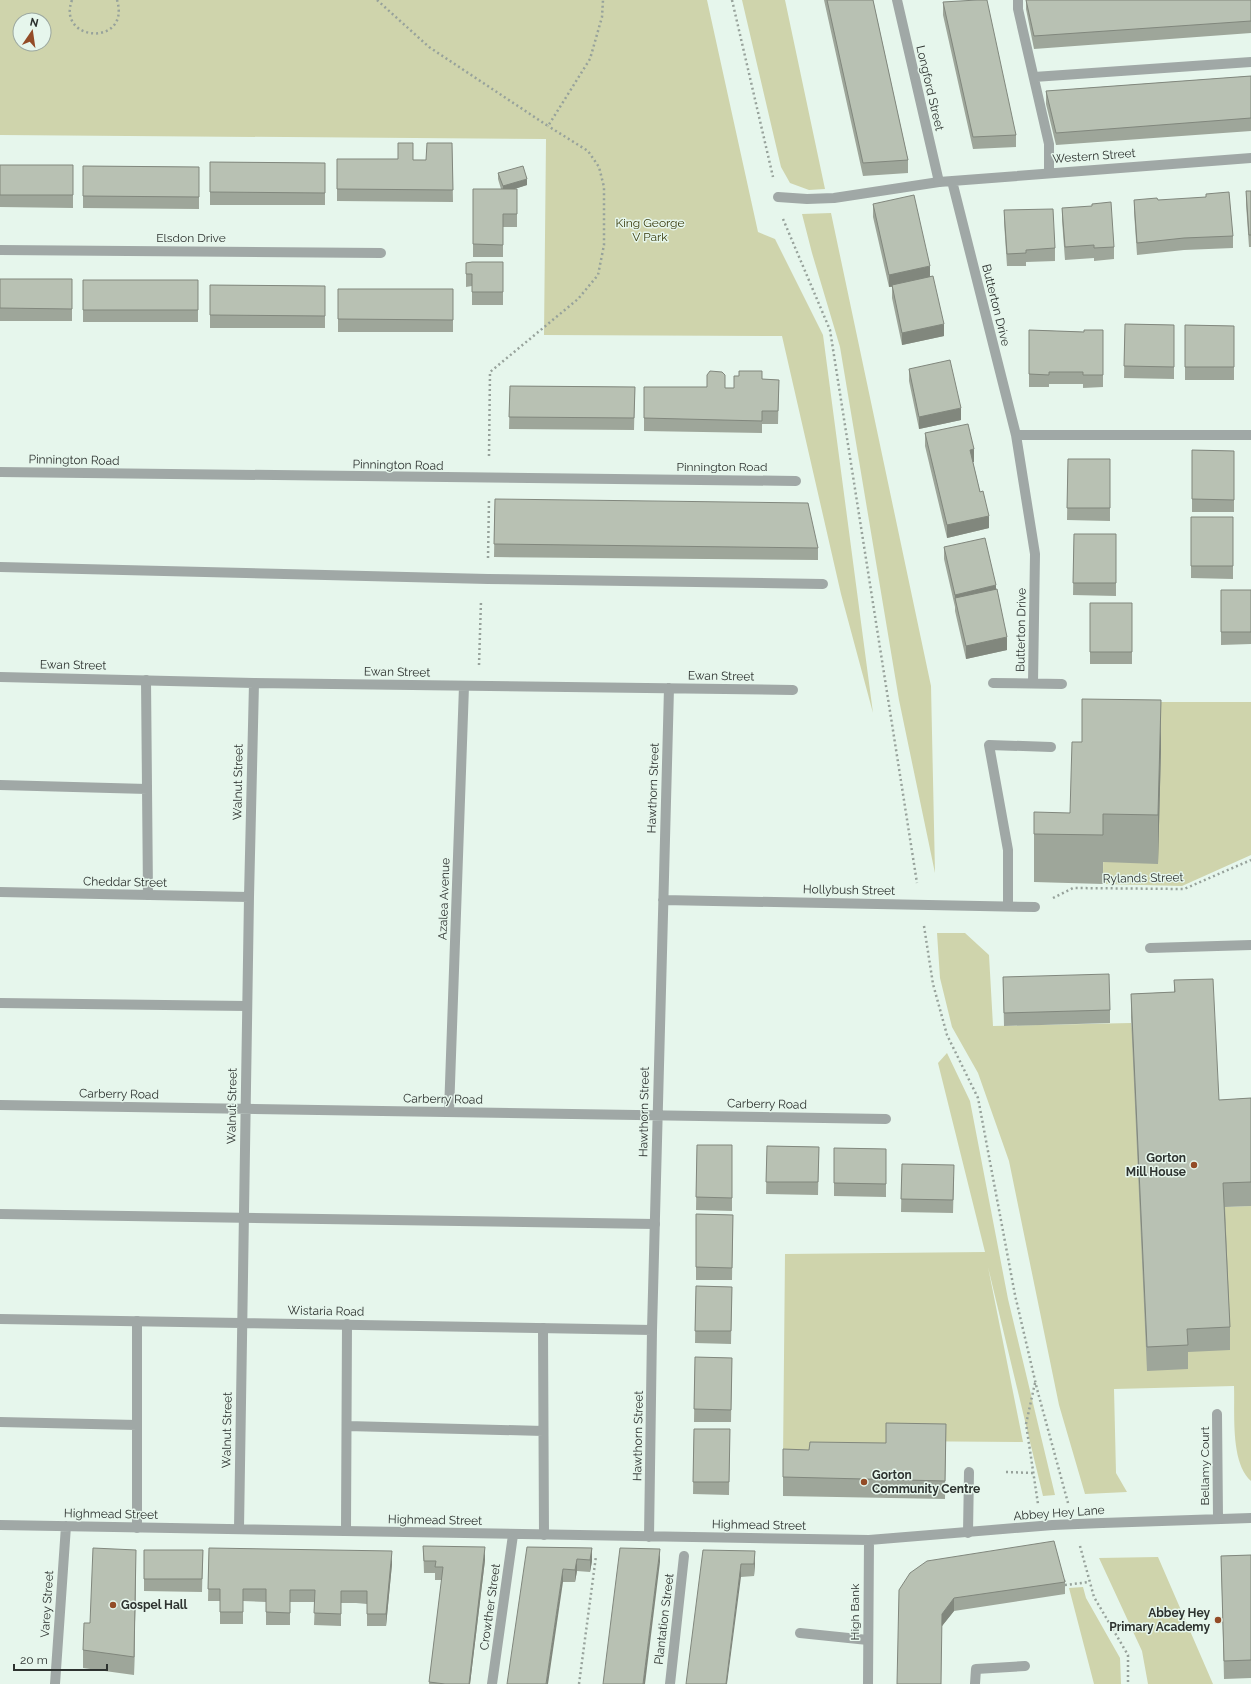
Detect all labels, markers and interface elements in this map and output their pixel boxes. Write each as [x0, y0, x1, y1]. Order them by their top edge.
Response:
north arrow [12, 12, 52, 52]
text: N [29, 15, 40, 30]
street label: Longford Street [913, 44, 947, 132]
street label: Western Street [1052, 146, 1136, 166]
park label: King George V Park [615, 216, 685, 244]
street label: Elsdon Drive [156, 231, 226, 245]
street label: Butterton Drive [979, 263, 1013, 347]
street label: Pinnington Road [28, 452, 120, 468]
street label: Pinnington Road [352, 457, 444, 473]
street label: Pinnington Road [677, 460, 768, 474]
street label: Butterton Drive [1013, 588, 1029, 672]
street label: Ewan Street [40, 657, 106, 673]
street label: Ewan Street [364, 664, 430, 680]
street label: Ewan Street [688, 668, 754, 684]
street label: Hawthorn Street [644, 742, 662, 834]
street label: Walnut Street [230, 744, 246, 820]
street label: Azalea Avenue [436, 858, 452, 940]
street label: Rylands Street [1103, 870, 1183, 886]
street label: Cheddar Street [83, 874, 167, 890]
street label: Hollybush Street [803, 882, 895, 898]
street label: Hawthorn Street [636, 1067, 652, 1157]
street label: Walnut Street [224, 1068, 240, 1144]
street label: Carberry Road [79, 1086, 159, 1102]
street label: Carberry Road [403, 1091, 483, 1107]
street label: Carberry Road [727, 1096, 807, 1112]
place label: Gorton Mill House [1126, 1151, 1186, 1179]
marker: Gorton Mill House [1189, 1160, 1199, 1170]
street label: Wistaria Road [288, 1303, 364, 1319]
street label: Hawthorn Street [630, 1391, 646, 1481]
street label: Walnut Street [219, 1392, 235, 1468]
street label: Bellamy Court [1198, 1427, 1212, 1505]
place label: Gorton Community Centre [872, 1468, 980, 1496]
marker: Gorton Community Centre [859, 1477, 869, 1487]
street label: Abbey Hey Lane [1013, 1503, 1105, 1523]
street label: Highmead Street [64, 1506, 158, 1522]
street label: Highmead Street [388, 1512, 482, 1528]
street label: Highmead Street [712, 1517, 806, 1533]
street label: Crowther Street [477, 1563, 503, 1651]
street label: Varey Street [38, 1570, 56, 1638]
street label: Plantation Street [651, 1573, 677, 1665]
street label: High Bank [848, 1583, 862, 1640]
place label: Gospel Hall [121, 1598, 188, 1612]
marker: Gospel Hall [108, 1600, 118, 1610]
place label: Abbey Hey Primary Academy [1109, 1606, 1210, 1634]
marker: Abbey Hey Primary Academy [1213, 1615, 1223, 1625]
scale bar [14, 1646, 107, 1672]
text: 20 m [20, 1653, 48, 1667]

